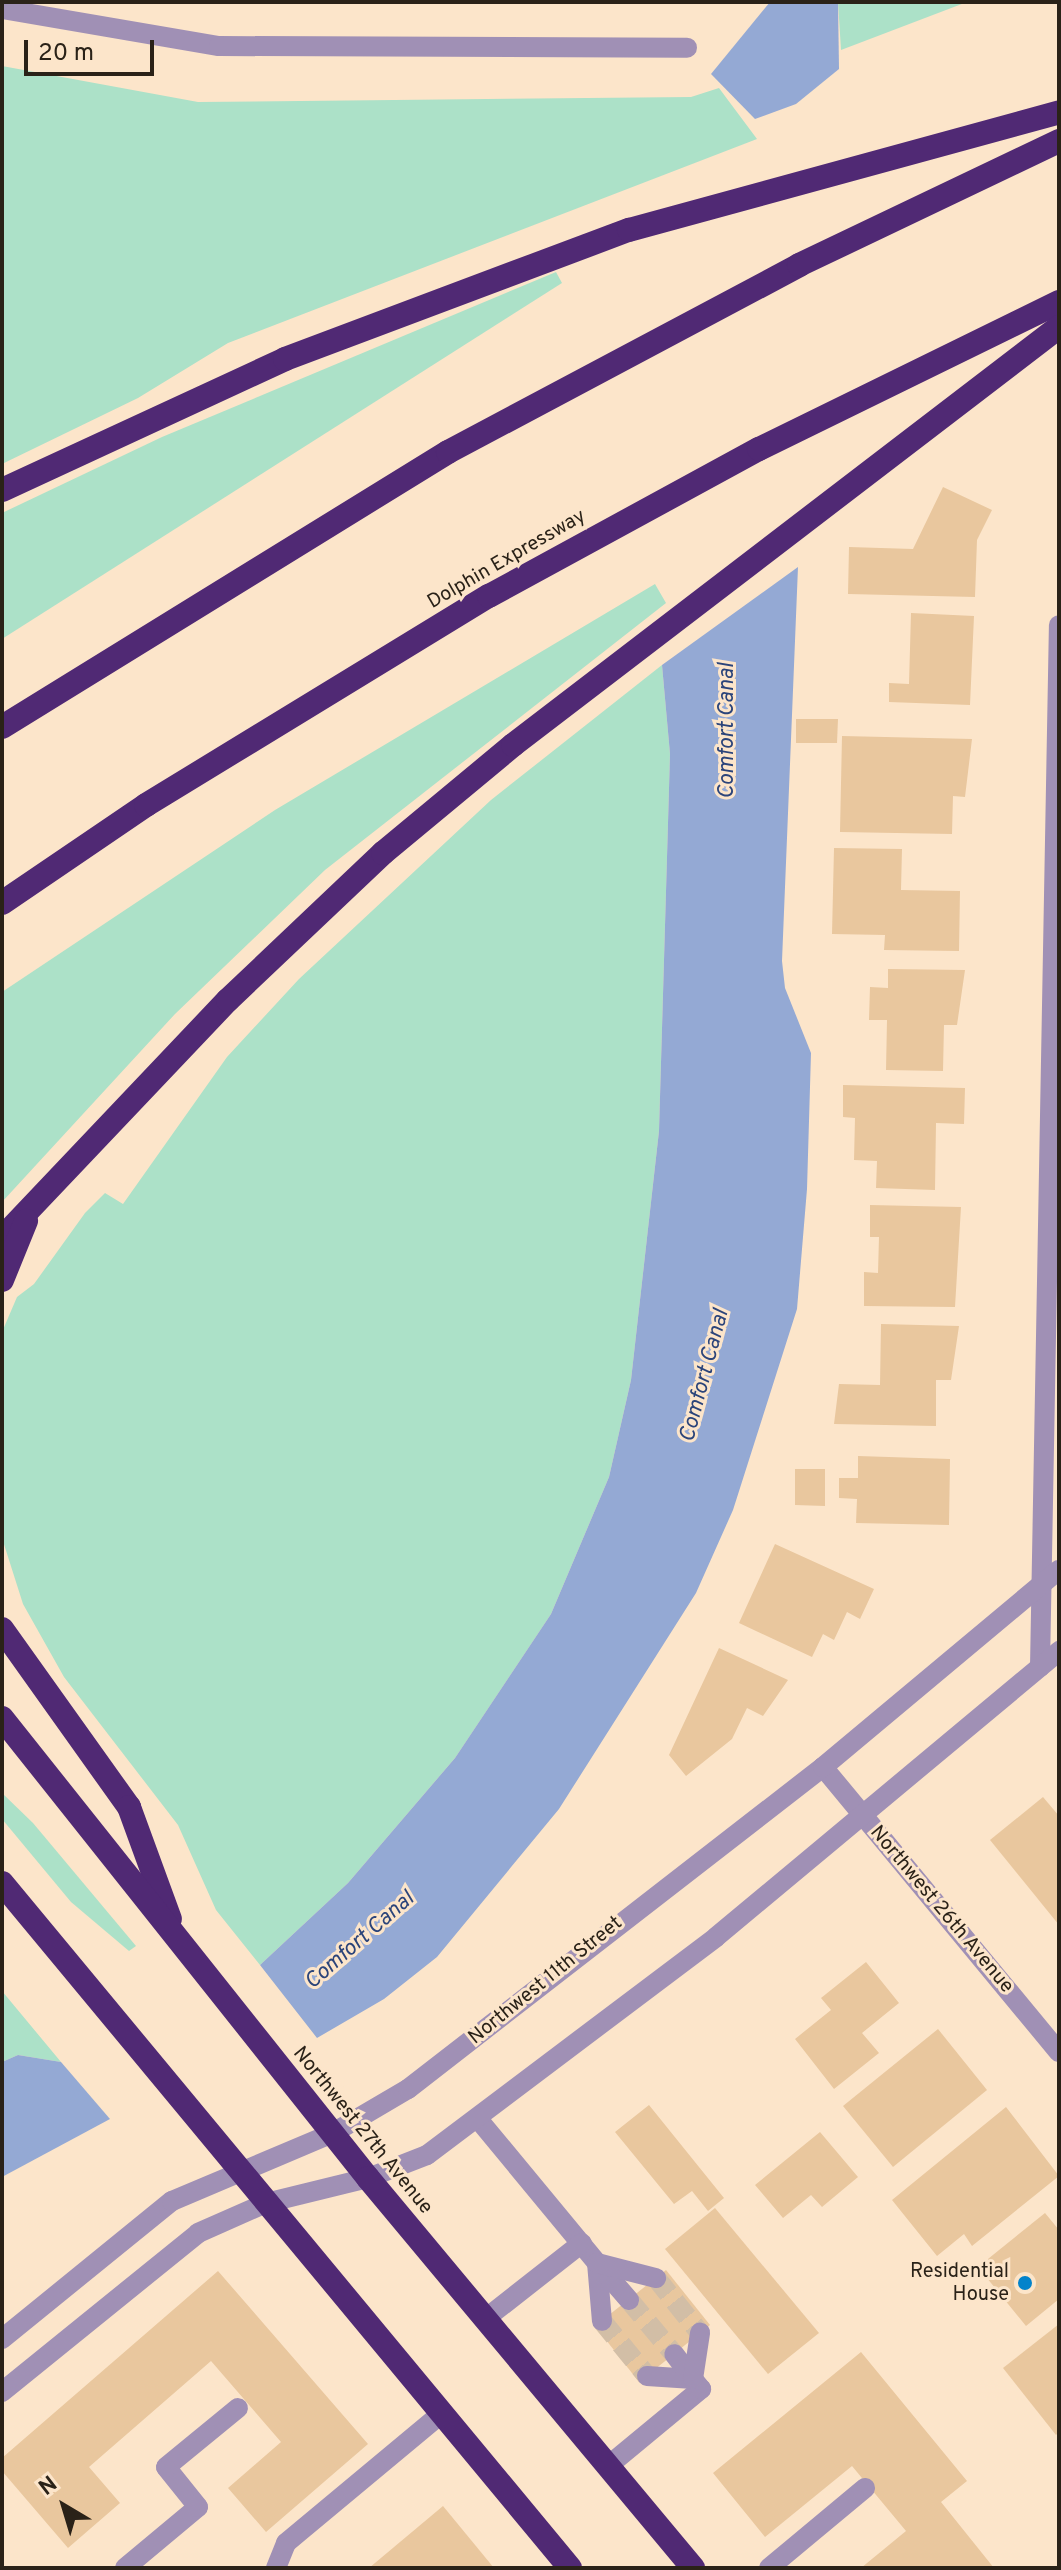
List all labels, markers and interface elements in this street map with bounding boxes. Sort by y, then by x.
scale bar [28,24,158,74]
text: 20 m [38,39,94,69]
street label: Dolphin Expressway [424,505,590,615]
water label: Comfort Canal [715,663,741,799]
water label: Comfort Canal [675,1307,735,1445]
street label: Northwest 26th Avenue [864,1821,1018,1999]
water label: Comfort Canal [300,1886,420,1996]
street label: Northwest 11th Street [464,1912,628,2050]
street label: Northwest 27th Avenue [287,2042,437,2220]
place label: Residential House [910,2260,1009,2307]
marker: Residential House [1016,2274,1034,2292]
north arrow [24,2466,104,2546]
text: N [34,2471,63,2502]

